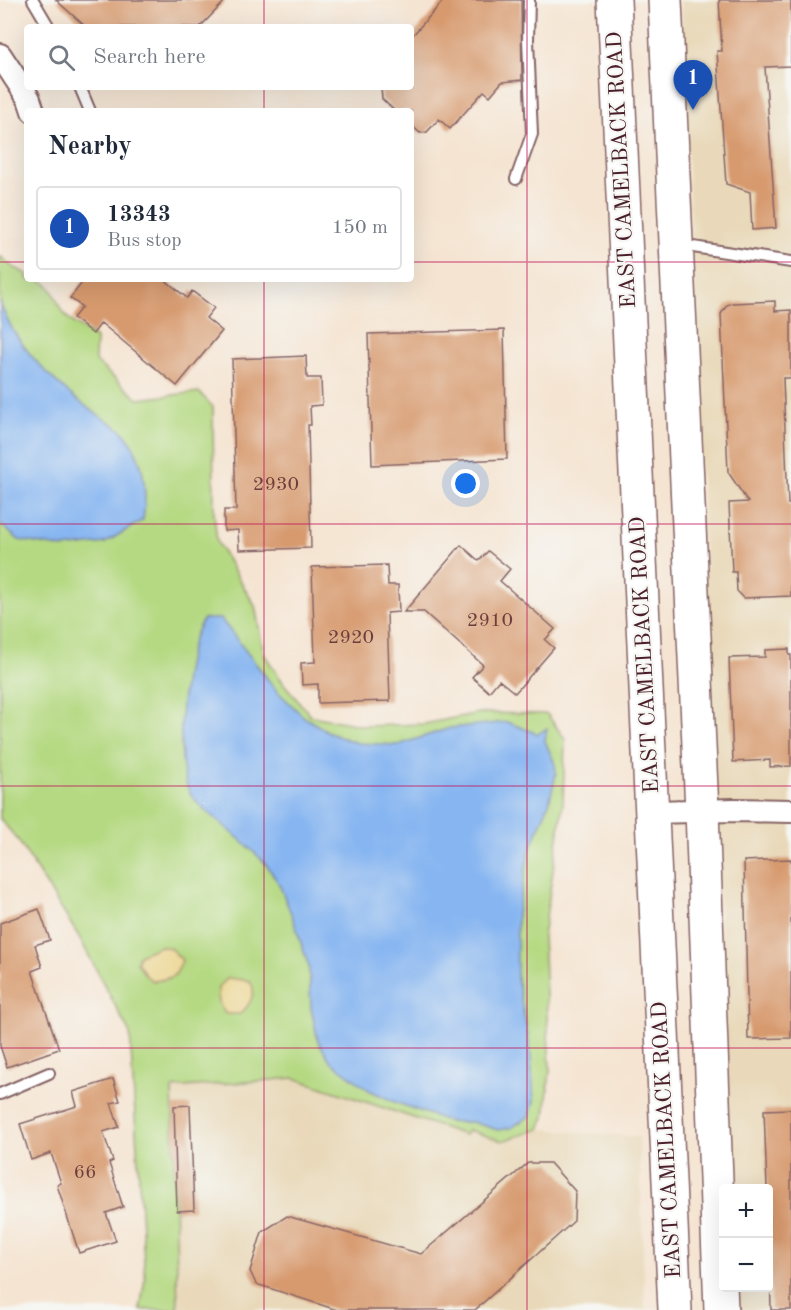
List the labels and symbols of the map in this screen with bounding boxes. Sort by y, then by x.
street label: EAST CAMELBACK ROAD [604,31,640,309]
pin: 1 [674,60,712,110]
your location [451,469,480,498]
house number: 2930 [253,475,299,495]
street label: EAST CAMELBACK ROAD [627,516,663,794]
house number: 2910 [467,611,513,631]
house number: 2920 [328,628,374,648]
street label: EAST CAMELBACK ROAD [649,1001,685,1279]
house number: 66 [73,1163,97,1183]

